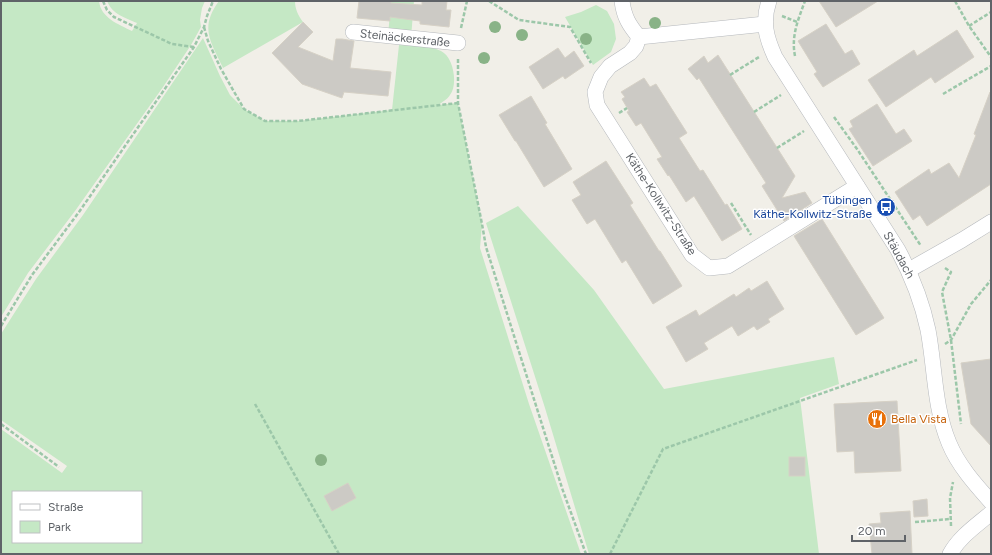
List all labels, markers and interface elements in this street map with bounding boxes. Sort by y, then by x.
street label: Steinäckerstraße [359,26,451,50]
street label: Käthe-Kollwitz-Straße [623,150,699,258]
place label: Tübingen Käthe-Kollwitz-Straße [753,193,872,221]
bus stop icon: Tübingen Käthe-Kollwitz-Straße [875,196,897,218]
street label: Stäudach [880,229,918,281]
restaurant icon: Bella Vista [866,408,888,430]
place label: Bella Vista [891,412,947,426]
legend [12,491,142,543]
text: Straße [48,500,84,514]
scale bar [852,517,905,543]
text: Park [48,520,71,534]
text: 20 m [858,524,886,538]

